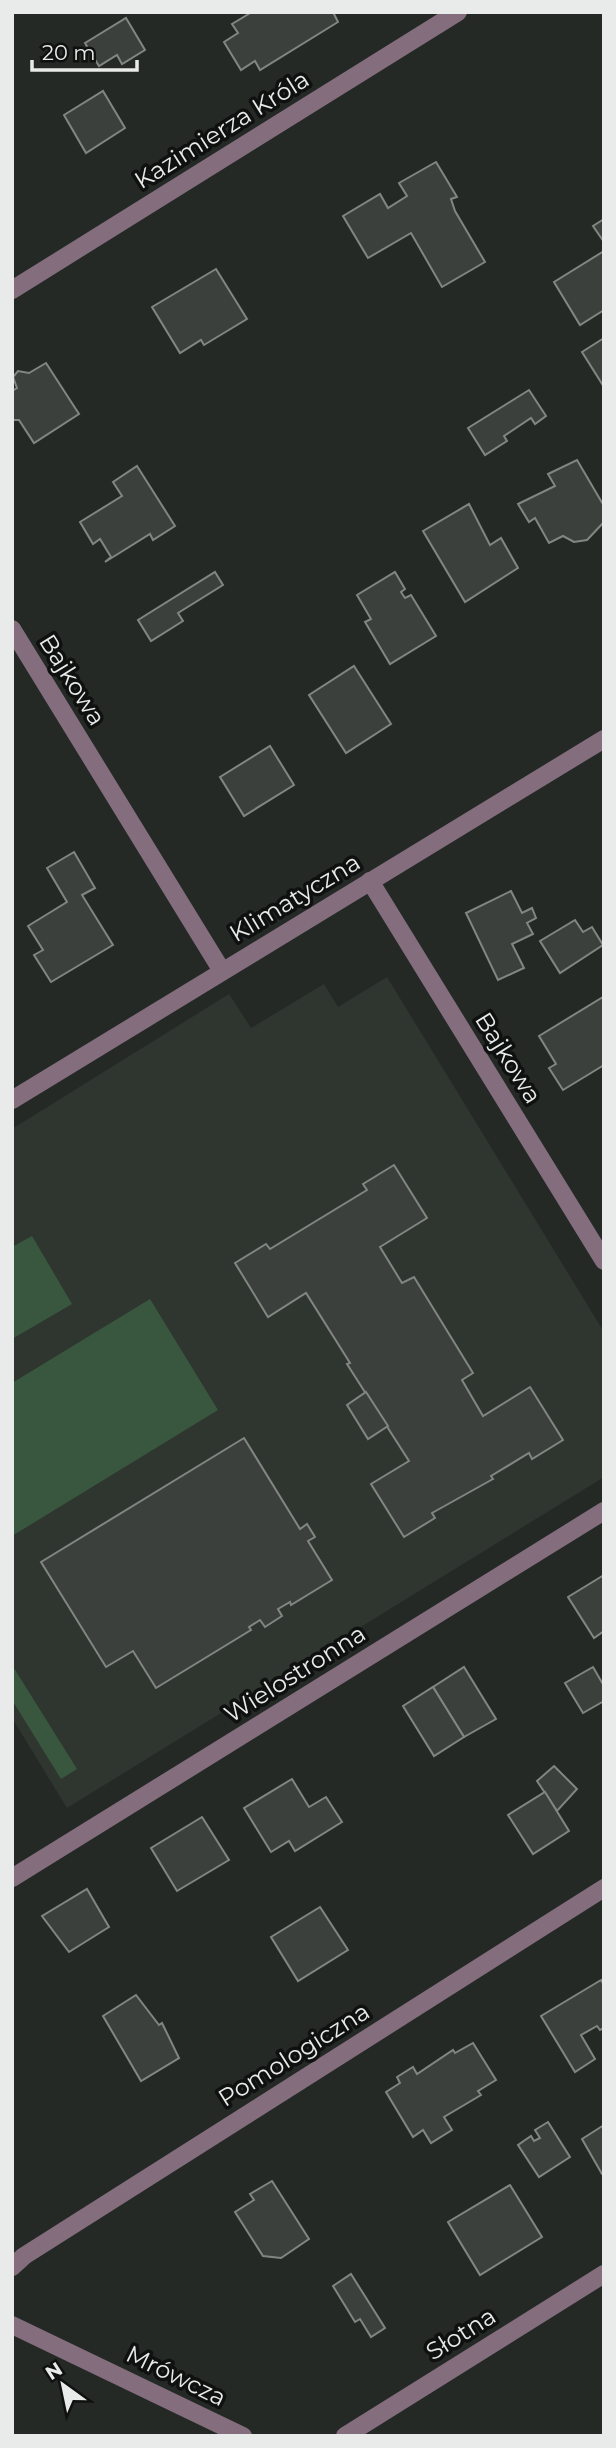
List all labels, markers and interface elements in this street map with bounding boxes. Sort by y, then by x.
scale bar [32,28,136,72]
text: 20 m [42,40,96,65]
street label: Kazimierza Króla [129,64,314,195]
street label: Bajkowa [33,629,112,731]
street label: Klimatyczna [224,847,365,948]
street label: Bajkowa [469,1007,548,1109]
street label: Wielostronna [219,1619,371,1729]
street label: Pomologiczna [213,1996,375,2113]
street label: Słotna [421,2301,501,2366]
street label: Mrówcza [122,2339,231,2412]
north arrow [28,2350,98,2420]
text: N [41,2357,67,2385]

